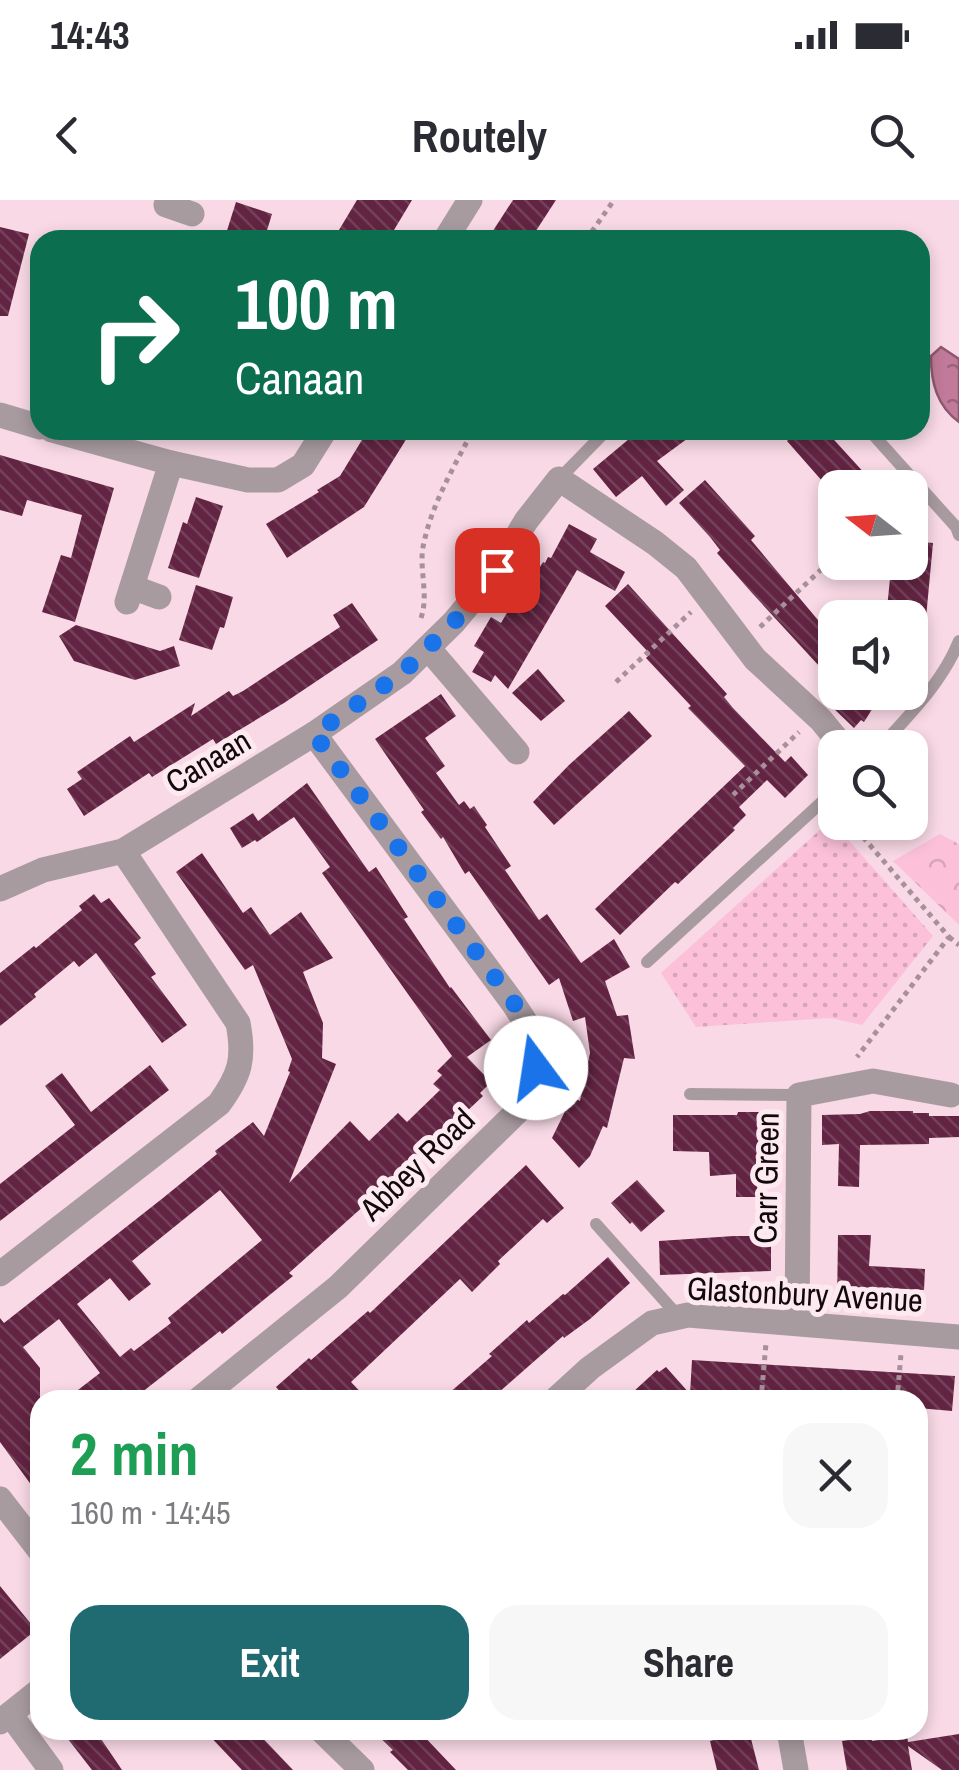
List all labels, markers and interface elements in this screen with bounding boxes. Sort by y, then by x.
text: 14:43 [50,10,130,61]
text: Routely [412,105,547,166]
icon: back [40,108,95,163]
icon: search [864,108,919,163]
text: 100 m [235,257,398,351]
icon: right [70,270,200,400]
text: Canaan [235,347,364,408]
north arrow [818,470,928,580]
map controls [818,470,928,840]
pin [455,528,540,613]
icon: arrive [470,543,525,598]
button: sound [818,600,928,710]
street label: Canaan [158,719,258,803]
button: search [818,730,928,840]
position arrow [484,1016,588,1120]
street label: Abbey Road [349,1098,484,1230]
street label: Carr Green [743,1112,789,1244]
street label: Glastonbury Avenue [686,1266,924,1322]
text: 2 min [70,1413,199,1494]
button: close [783,1423,888,1528]
text: 160 m · 14:45 [70,1491,230,1534]
button: Exit [70,1605,469,1720]
button: Share [489,1605,888,1720]

